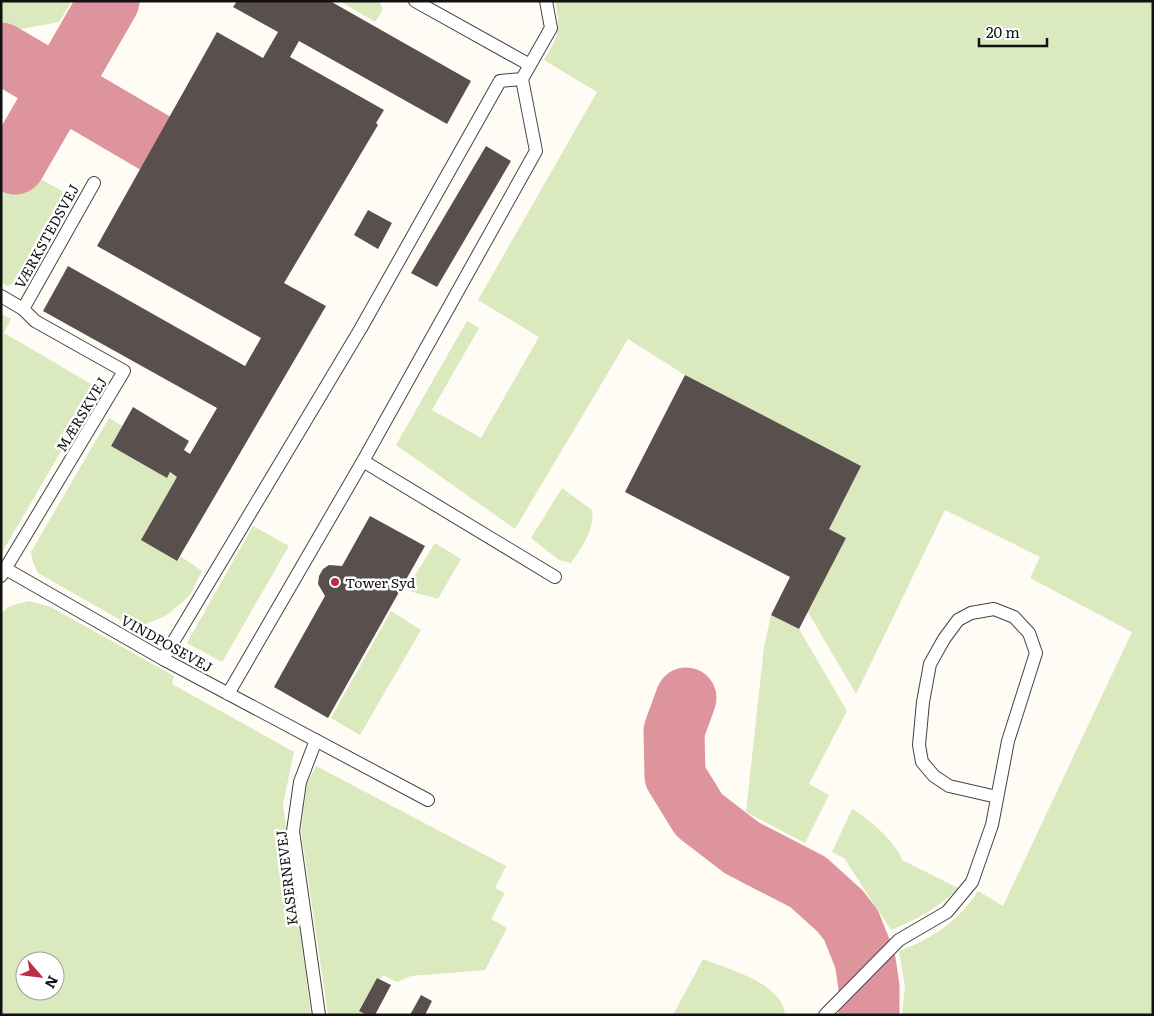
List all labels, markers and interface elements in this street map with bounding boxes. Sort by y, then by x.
scale bar [979,15,1046,47]
text: 20 m [986,20,1020,43]
street label: VÆRKSTEDSVEJ [9,180,83,292]
street label: MÆRSKVEJ [51,373,111,455]
place label: Tower Syd [345,572,416,592]
marker: Tower Syd [329,576,341,588]
street label: VINDPOSEVEJ [118,610,217,677]
street label: KASERNEVEJ [270,829,302,927]
north arrow [15,951,65,1001]
text: N [41,973,64,993]

